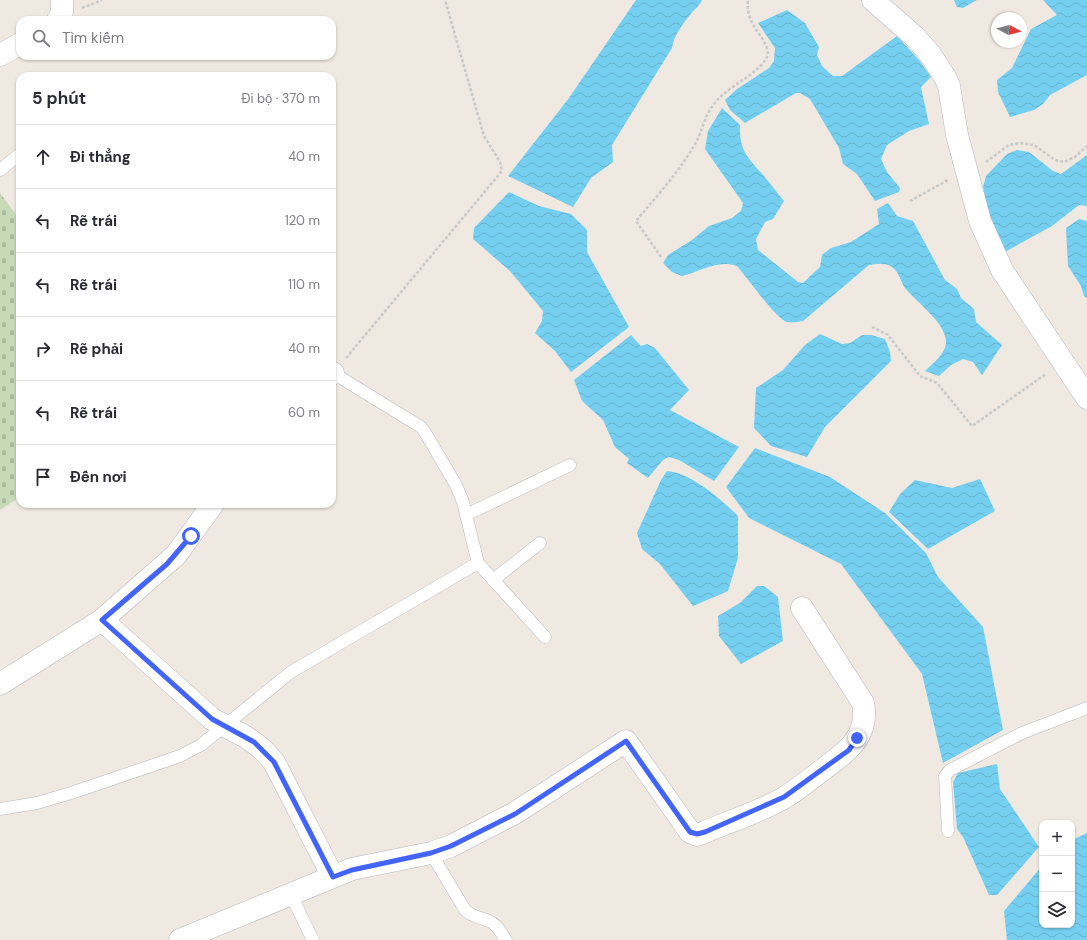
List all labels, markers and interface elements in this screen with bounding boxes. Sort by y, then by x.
north arrow [991,12,1027,48]
search box [16,16,336,60]
icon: search [30,27,52,49]
text: Tìm kiếm [62,28,124,48]
text: 5 phút [32,87,86,109]
text: Đi bộ · 370 m [241,90,320,107]
icon: ahead [32,146,54,168]
text: Đi thẳng [70,147,131,167]
text: 40 m [288,148,320,165]
icon: left [32,210,54,232]
text: Rẽ trái [70,211,117,231]
text: 120 m [285,212,320,229]
icon: left [32,274,54,296]
text: Rẽ trái [70,275,117,295]
text: 110 m [288,276,320,293]
icon: right [32,338,54,360]
text: Rẽ phải [70,339,123,359]
text: 40 m [288,340,320,357]
icon: left [32,402,54,424]
text: Rẽ trái [70,403,117,423]
text: 60 m [288,404,320,421]
icon: arrive [32,466,54,488]
text: Đến nơi [70,467,127,487]
route start [182,527,200,545]
route end [848,729,866,747]
map controls [1039,820,1075,928]
button: + [1039,820,1075,856]
button: − [1039,856,1075,892]
button: layers [1039,892,1075,928]

